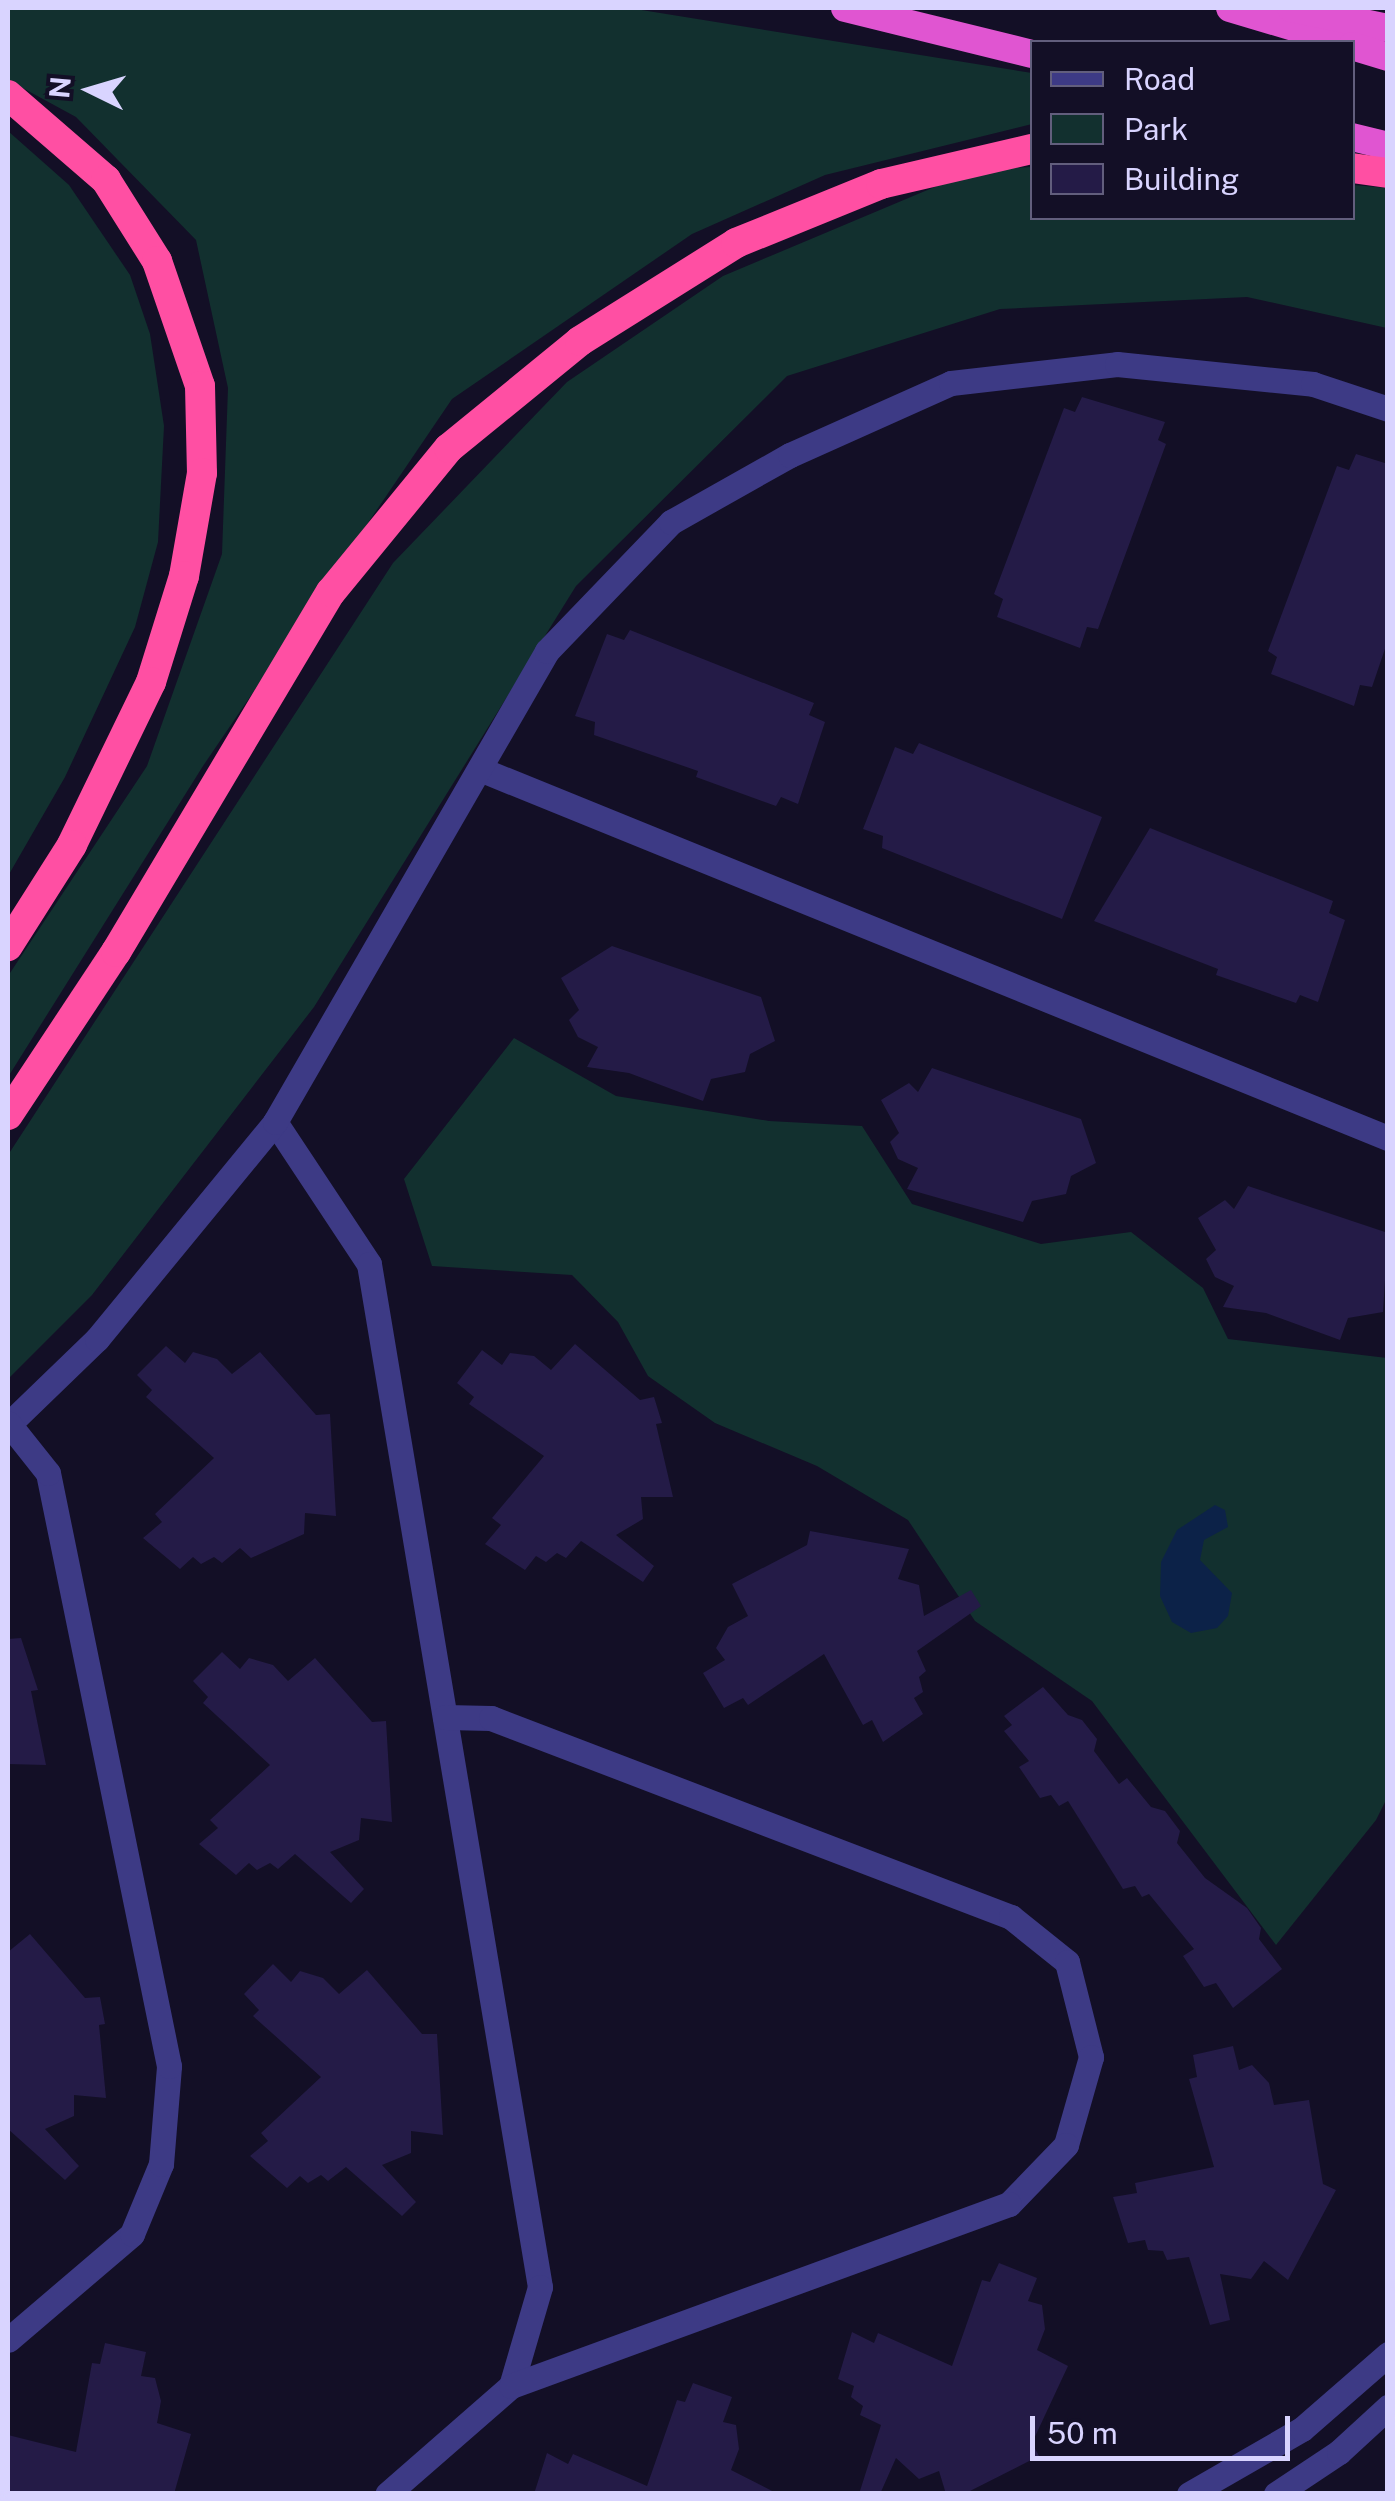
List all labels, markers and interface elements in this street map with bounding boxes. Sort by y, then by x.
north arrow [40,40,140,140]
legend [1030,40,1355,220]
text: Road [1124,61,1195,97]
text: N [42,75,77,100]
text: Park [1124,111,1188,147]
text: Building [1124,161,1239,197]
scale bar [1035,2396,1295,2458]
text: 50 m [1047,2415,1118,2451]

